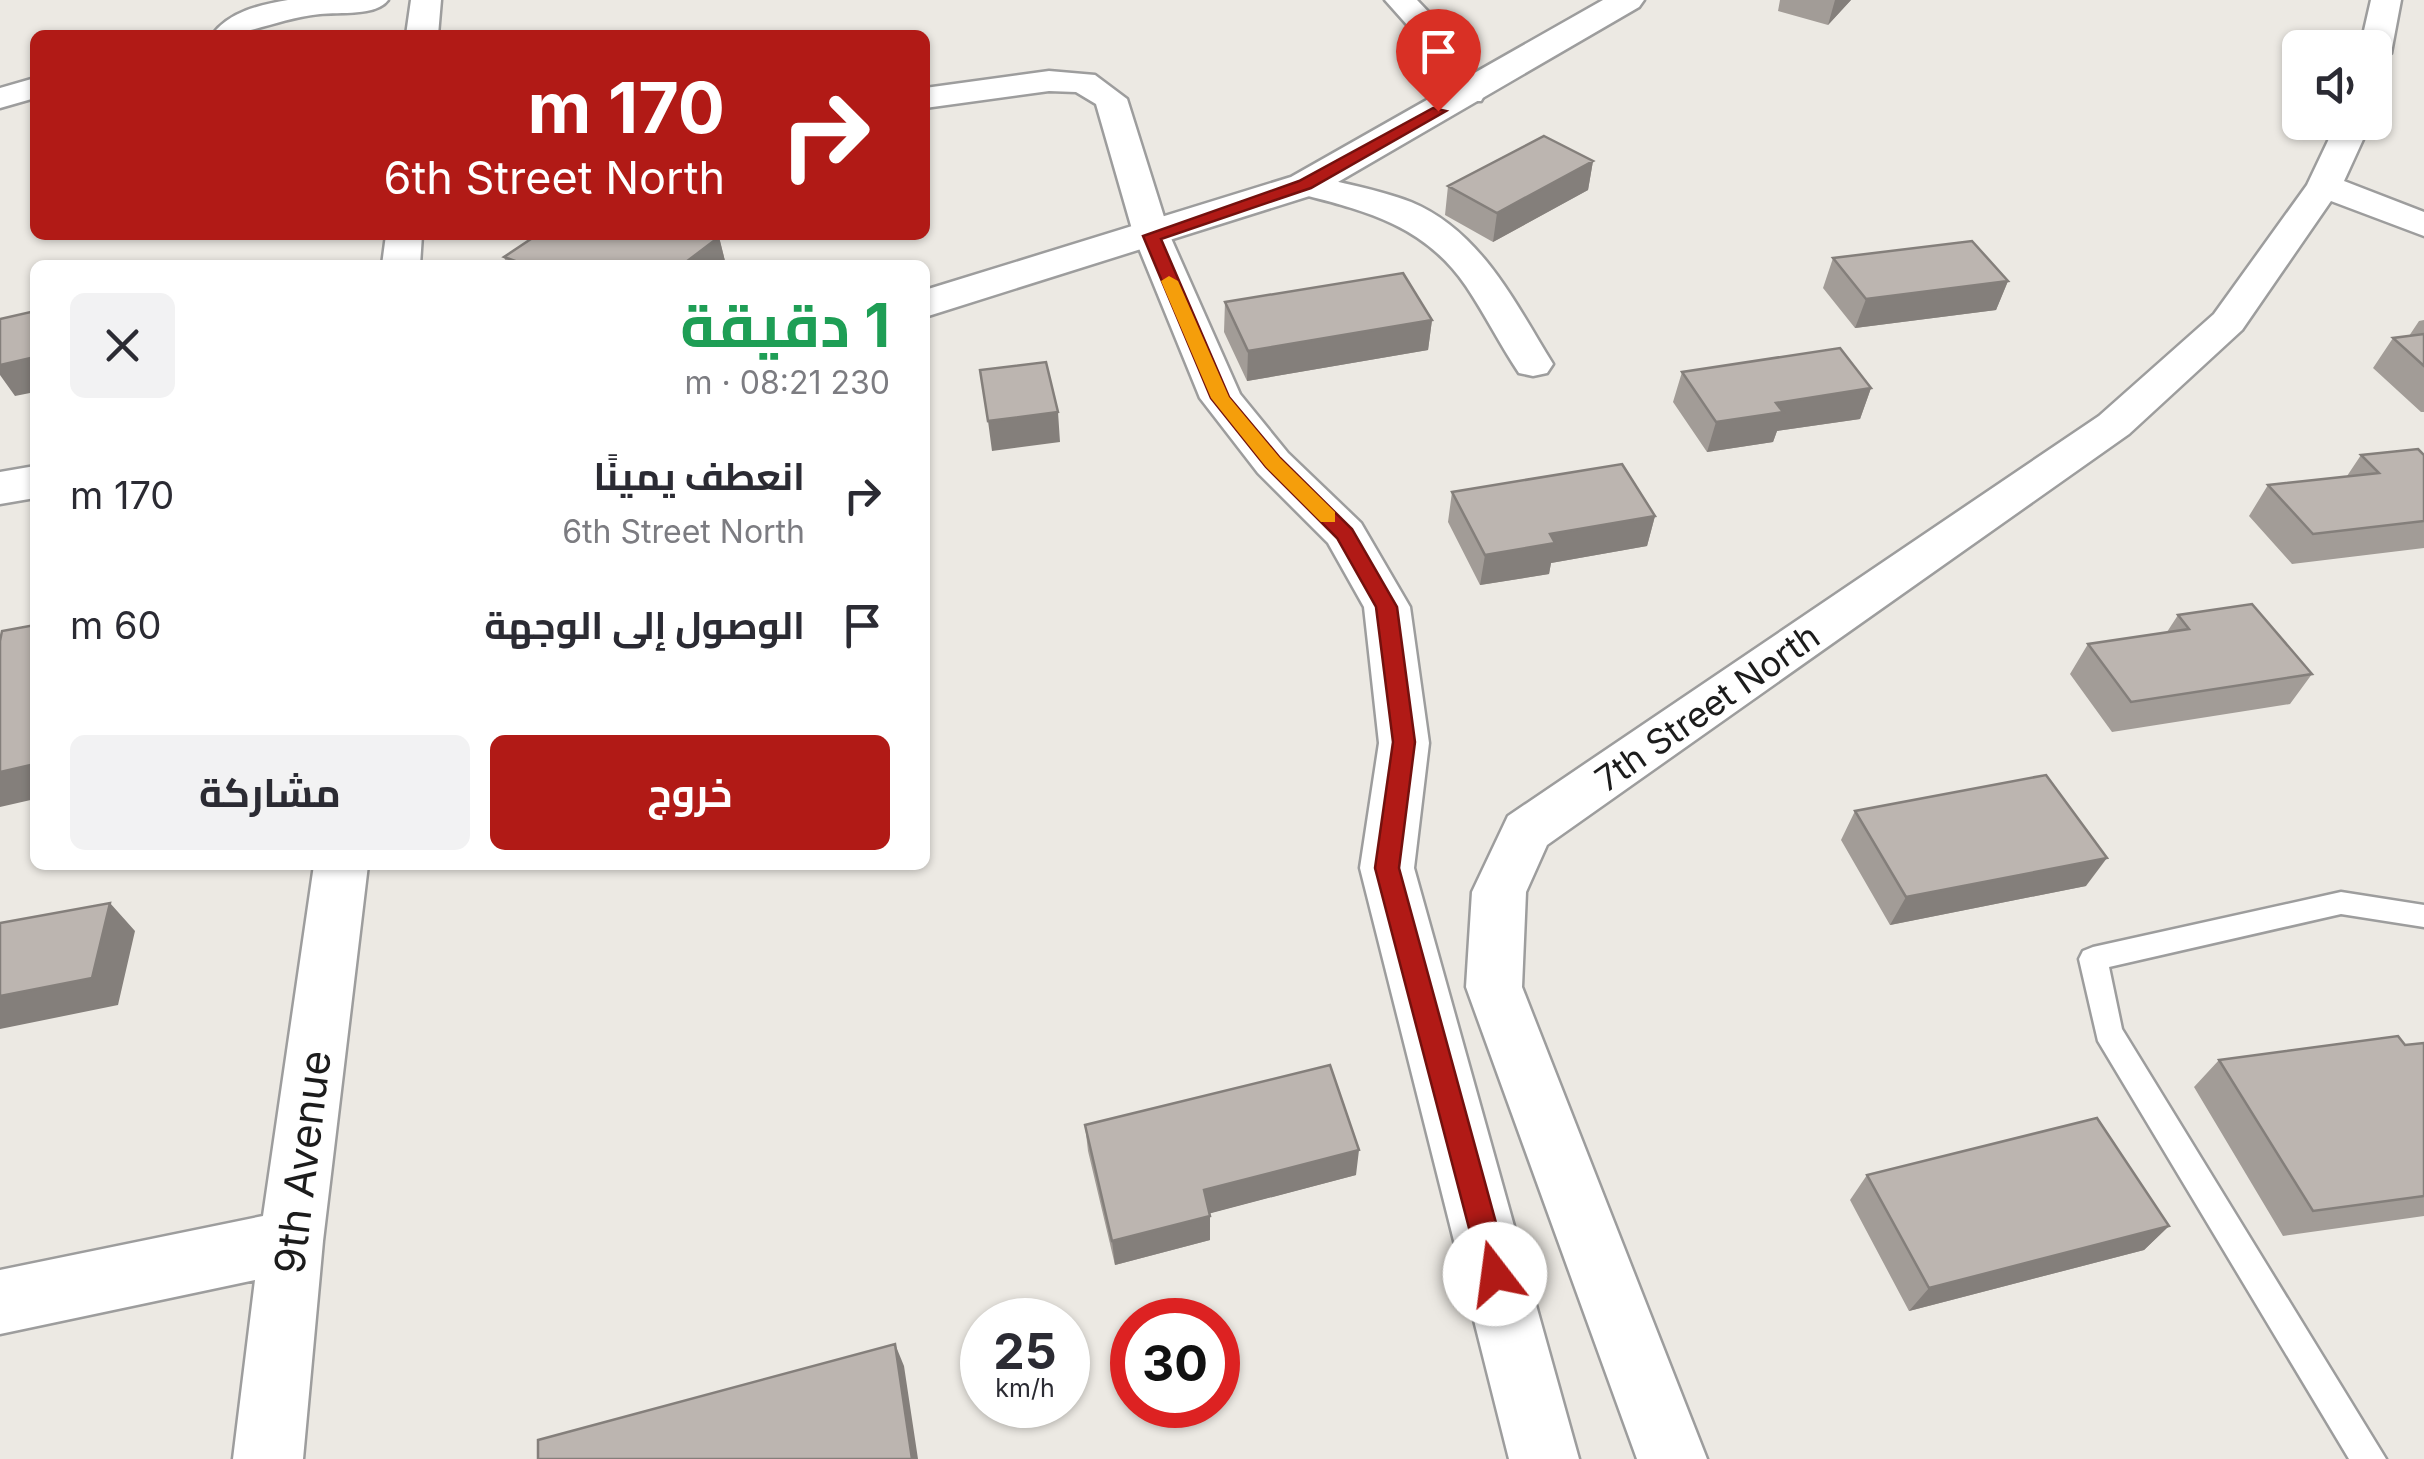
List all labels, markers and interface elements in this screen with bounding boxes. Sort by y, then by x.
pin [1396,9,1481,112]
icon: arrive [1411,24,1466,79]
map controls [2282,30,2392,140]
button: sound [2282,30,2392,140]
text: 170 m [528,65,725,150]
icon: right [760,70,890,200]
text: 6th Street North [384,150,725,205]
text: 1 دقيقة [680,289,890,361]
button: close [70,293,175,398]
text: 230 m · 08:21 [685,363,890,402]
text: انعطف يمينًا [593,453,805,499]
icon: right [835,468,890,523]
text: 170 m [70,472,174,518]
text: 6th Street North [562,512,805,551]
icon: arrive [835,598,890,653]
text: 60 m [70,602,162,648]
text: الوصول إلى الوجهة [484,602,805,648]
street label: 7th Street North [1587,614,1827,800]
button: مشاركة [70,735,470,850]
button: خروج [490,735,890,850]
street label: 9th Avenue [263,1047,341,1277]
position arrow [1443,1222,1547,1326]
speed limit sign: 30 [1110,1298,1240,1428]
text: 25 [993,1321,1057,1381]
text: km/h [995,1373,1055,1403]

